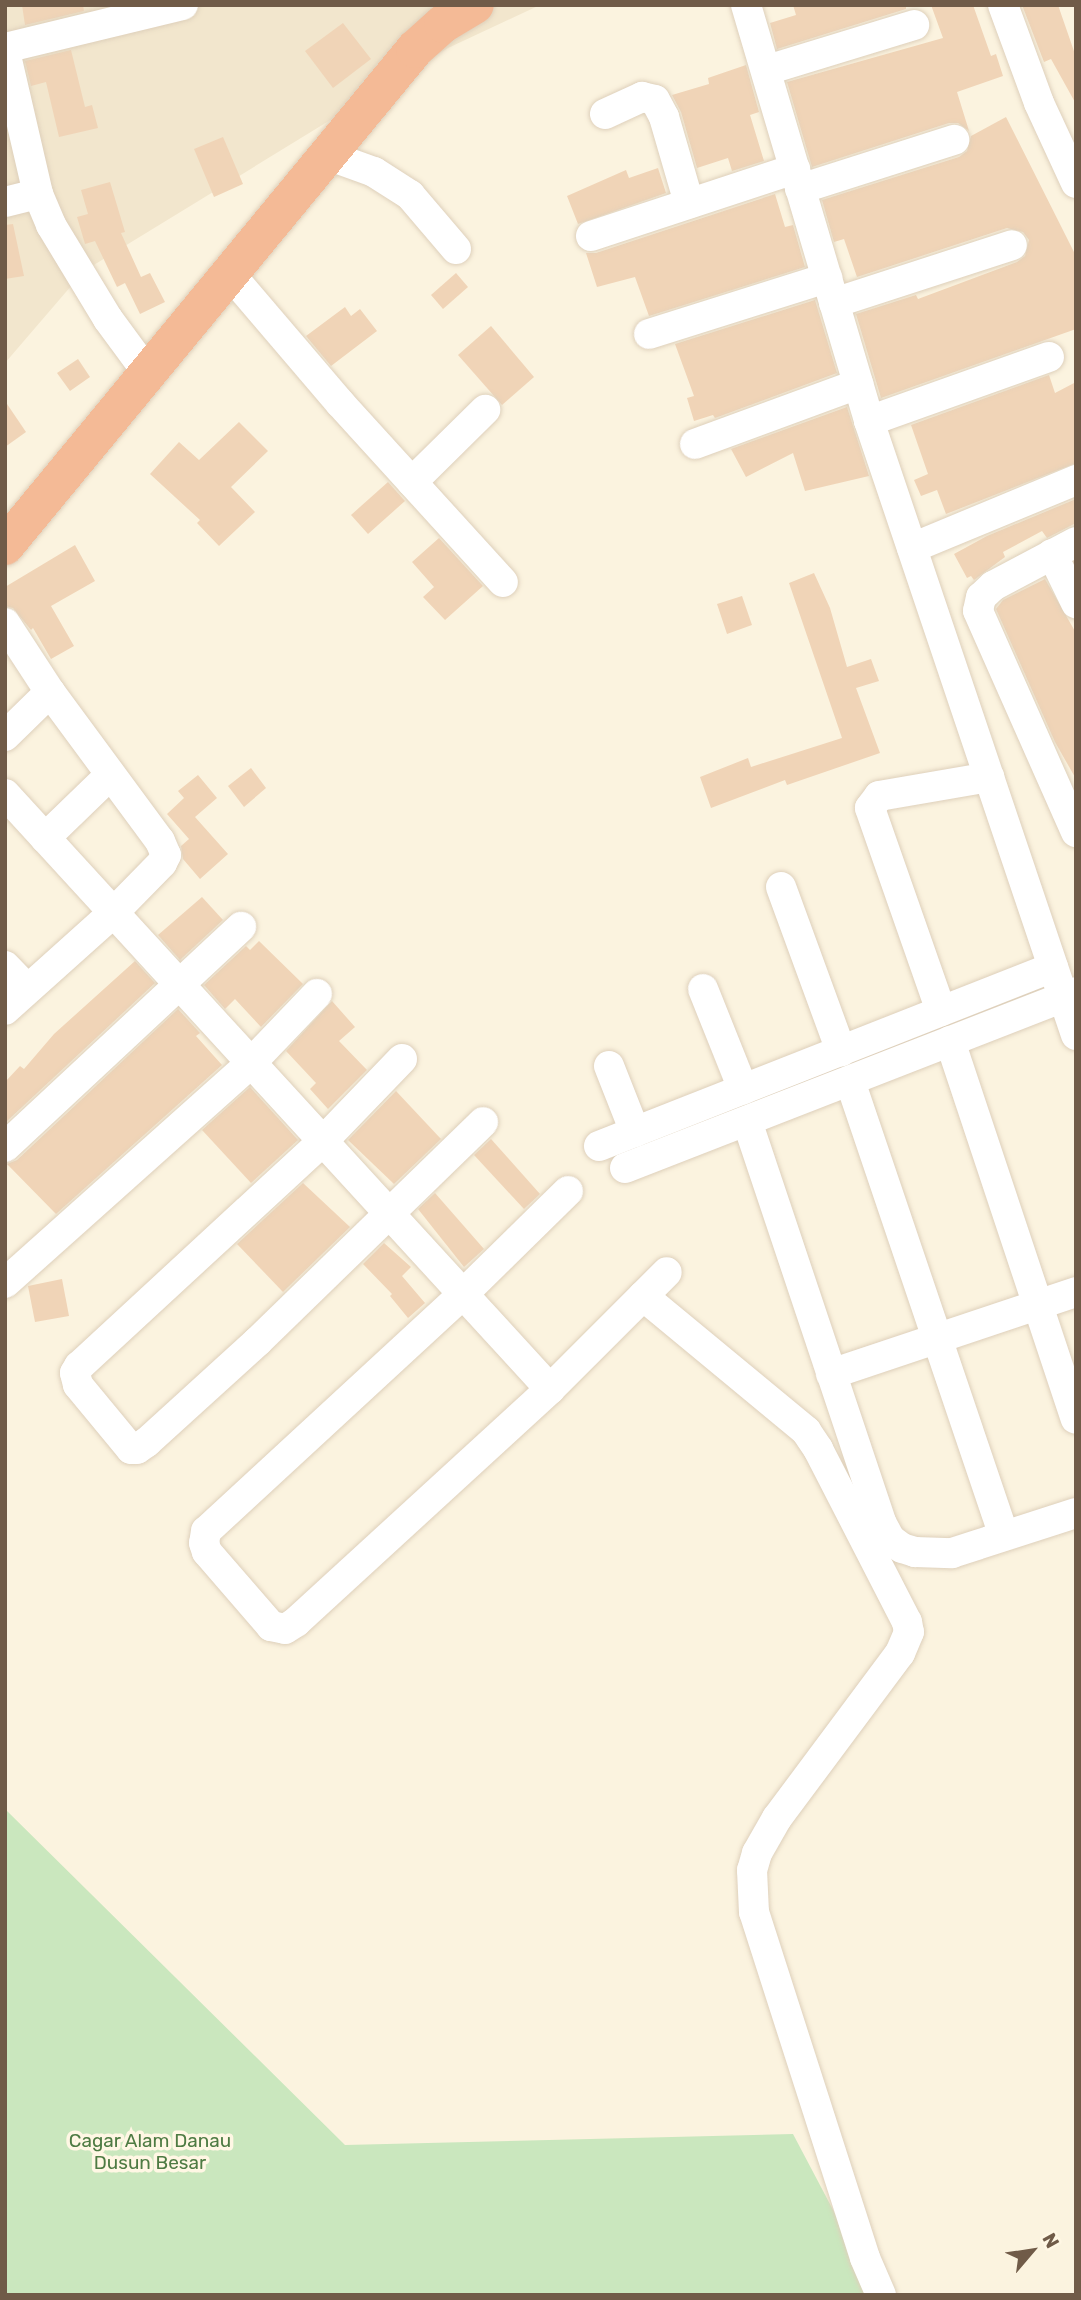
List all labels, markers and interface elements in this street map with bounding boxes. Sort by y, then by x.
park label: Cagar Alam Danau Dusun Besar [68,2130,232,2174]
north arrow [997,2216,1067,2286]
text: N [1037,2229,1064,2252]

